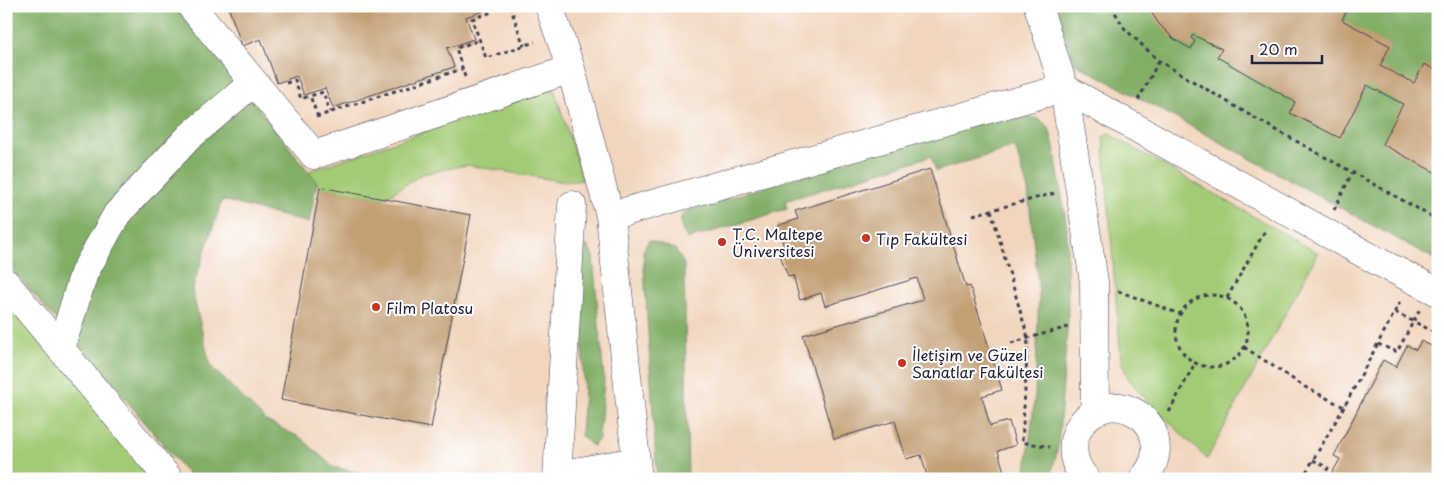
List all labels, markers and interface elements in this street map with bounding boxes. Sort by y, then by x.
scale bar [1252,32,1322,64]
text: 20 m [1259,37,1298,60]
place label: T.C. Maltepe Üniversitesi [732,222,823,262]
place label: Tıp Fakültesi [876,227,967,250]
marker: Tıp Fakültesi [860,232,872,244]
marker: T.C. Maltepe Üniversitesi [716,236,728,248]
place label: Film Platosu [386,296,473,319]
marker: Film Platosu [370,301,382,313]
place label: İletişim ve Güzel Sanatlar Fakültesi [912,343,1043,383]
marker: İletişim ve Güzel Sanatlar Fakültesi [896,357,908,369]

